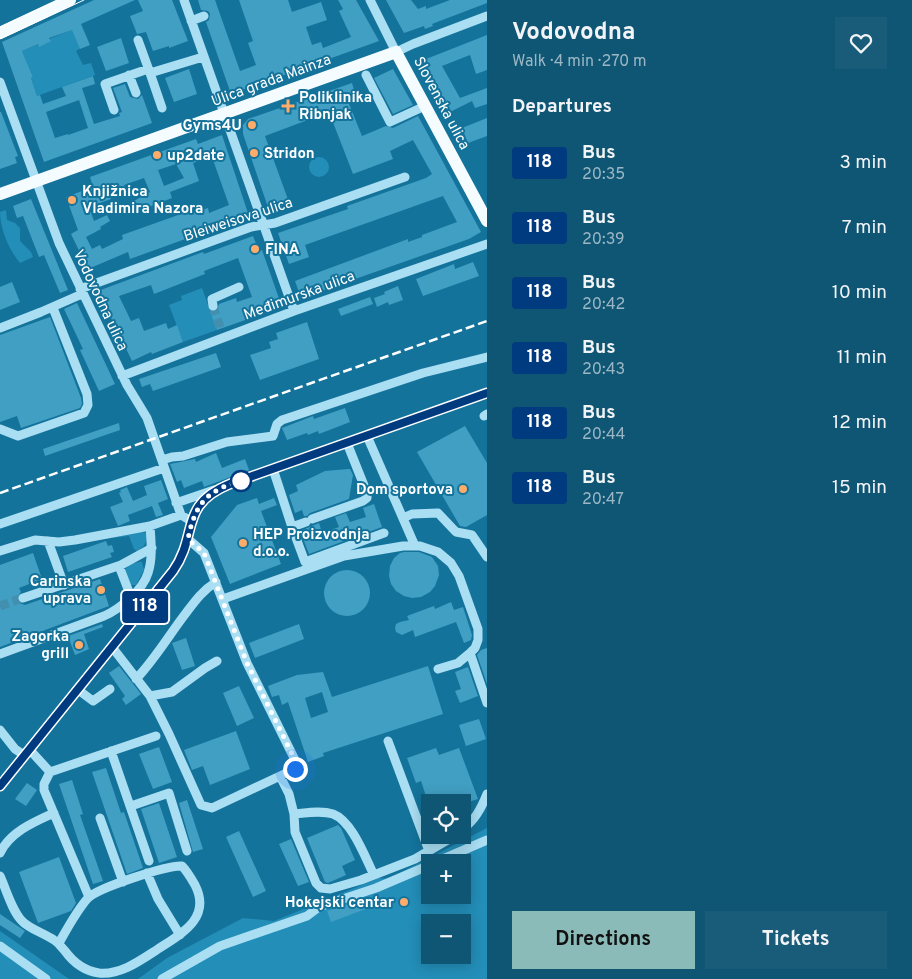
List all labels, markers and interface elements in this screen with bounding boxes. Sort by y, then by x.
button: heart [835,17,887,69]
text: Vodovodna [512,18,635,48]
street label: Ulica grada Mainza [209,51,334,112]
text: Walk · 4 min · 270 m [512,52,647,72]
street label: Slovenska ulica [408,54,473,154]
place label: Poliklinika Ribnjak [299,89,372,125]
text: Departures [512,95,612,119]
marker: Poliklinika Ribnjak [281,99,295,113]
place label: Gyms4U [183,117,242,136]
marker: Gyms4U [246,119,258,131]
text: Bus [582,141,616,165]
place label: Stridon [264,145,315,164]
place label: up2date [167,147,225,166]
marker: Stridon [248,147,260,159]
marker: up2date [151,149,163,161]
text: 118 [527,151,552,174]
text: 3 min [839,151,887,175]
text: 20:35 [582,165,625,185]
place label: Knjižnica Vladimira Nazora [82,183,203,219]
marker: Knjižnica Vladimira Nazora [66,194,78,206]
street label: Bleiweisova ulica [182,194,295,247]
text: Bus [582,206,616,230]
text: 118 [527,216,552,239]
text: 7 min [842,216,887,240]
text: 20:39 [582,230,625,250]
place label: FINA [265,241,300,260]
marker: FINA [249,243,261,255]
street label: Vodovodna ulica [68,247,131,354]
street label: Međimurska ulica [241,267,358,325]
text: Bus [582,271,616,295]
text: 118 [527,281,552,304]
text: 10 min [832,281,887,305]
text: 20:42 [582,295,625,315]
text: Bus [582,336,616,360]
text: 118 [527,346,552,369]
text: 11 min [837,346,887,370]
text: 20:43 [582,360,625,380]
text: Bus [582,401,616,425]
text: 118 [527,411,552,434]
text: 12 min [832,411,887,435]
text: 20:44 [582,425,626,445]
text: Bus [582,466,616,490]
unlabelled marker [230,470,252,492]
text: 118 [527,476,552,499]
text: 15 min [832,476,887,500]
place label: Dom sportova [356,481,453,500]
marker: Dom sportova [457,483,469,495]
text: 20:47 [582,490,624,510]
place label: HEP Proizvodnja d.o.o. [253,526,369,562]
marker: HEP Proizvodnja d.o.o. [237,537,249,549]
place label: Carinska uprava [30,573,91,609]
marker: Carinska uprava [95,584,107,596]
line badge: 118 [116,591,174,623]
text: 118 [132,595,158,618]
place label: Zagorka grill [11,628,69,664]
marker: Zagorka grill [73,639,85,651]
your location [283,757,308,782]
map controls [421,794,471,964]
button: locate [421,794,471,844]
button: + [421,854,471,904]
place label: Hokejski centar [285,894,395,913]
marker: Hokejski centar [398,896,410,908]
button: Directions [512,911,695,969]
button: Tickets [705,911,887,969]
button: − [421,914,471,964]

